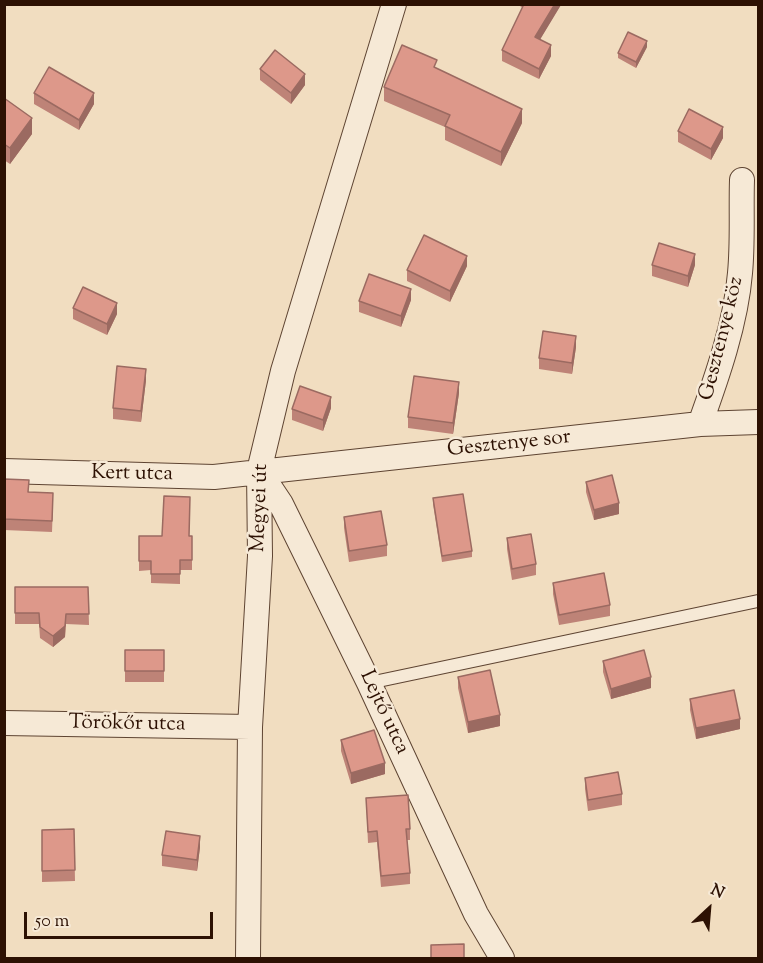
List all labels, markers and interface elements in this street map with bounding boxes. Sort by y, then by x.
street label: Gesztenye köz [695,274,751,404]
street label: Gesztenye sor [446,426,572,464]
street label: Kert utca [91,462,173,488]
street label: Megyei út [247,463,275,553]
street label: Lejtő utca [353,667,413,759]
street label: Törökőr utca [68,711,186,739]
north arrow [679,879,739,939]
text: N [706,879,728,906]
scale bar [27,900,216,938]
text: 50 m [35,909,69,935]

